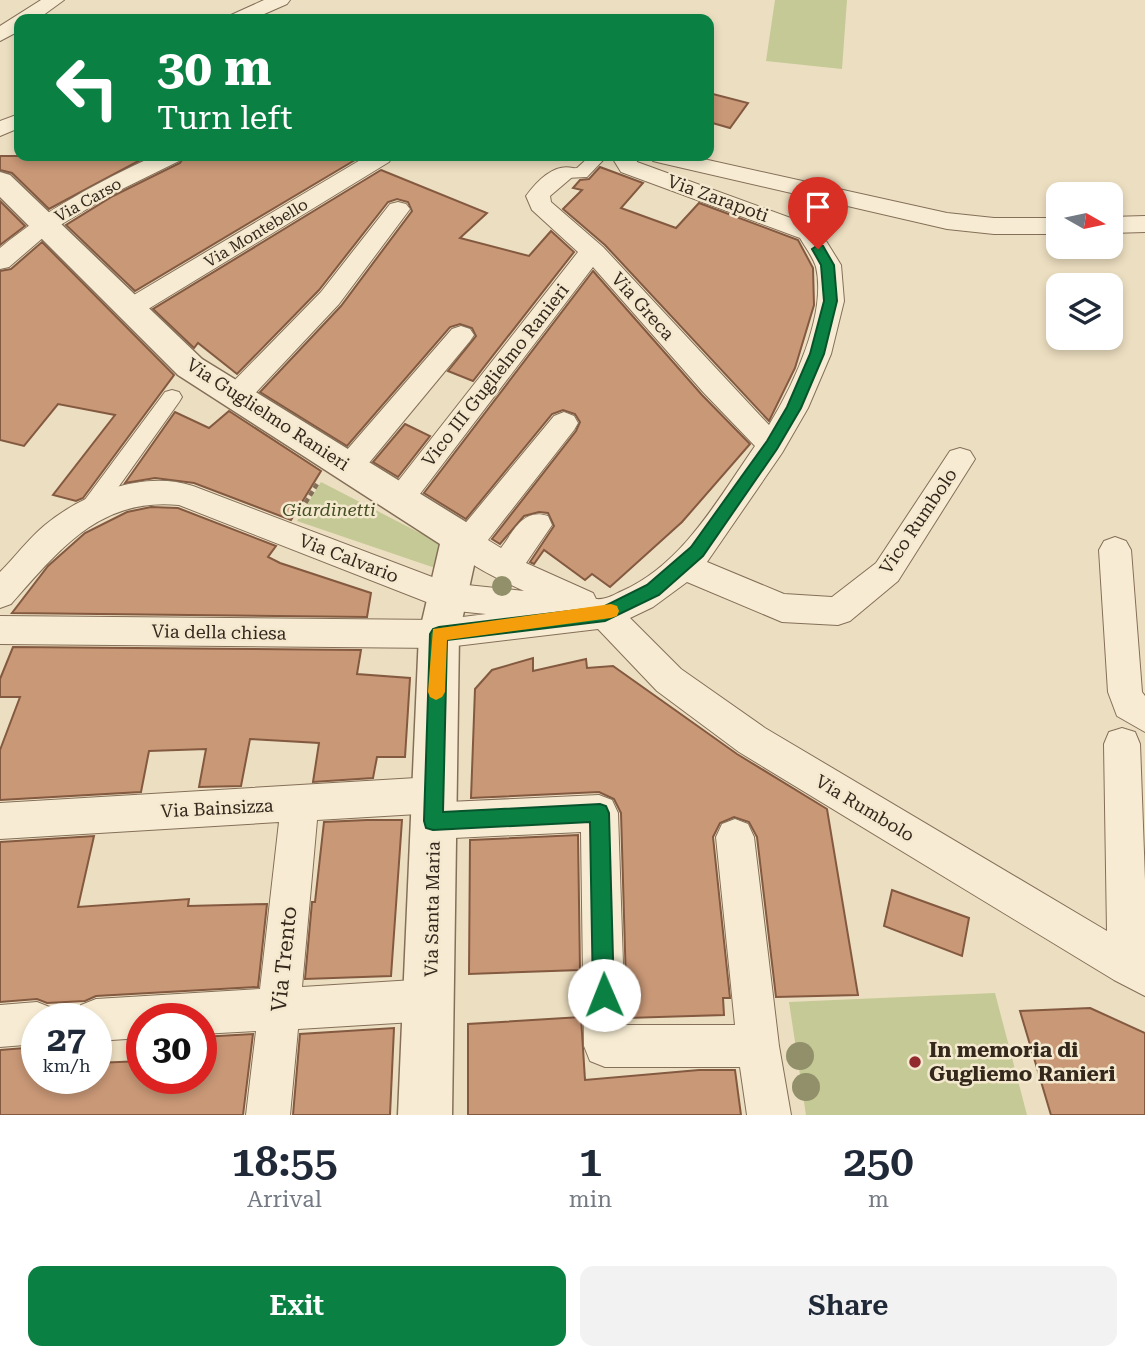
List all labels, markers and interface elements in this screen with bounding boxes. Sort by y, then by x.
text: 30 m [157,40,272,97]
icon: left [42,42,133,133]
text: Turn left [157,99,292,137]
street label: Via Zarapoti [665,170,772,226]
street label: Via Carso [51,174,125,226]
pin [788,177,848,249]
north arrow [1046,182,1124,259]
map controls [1046,182,1123,350]
icon: arrive [799,188,837,226]
street label: Via Montebello [201,195,311,271]
street label: Via Greca [607,268,679,344]
button: layers [1046,273,1123,350]
street label: Vico III Guglielmo Ranieri [417,279,573,470]
street label: Via Guglielmo Ranieri [183,354,353,475]
street label: Vico Rumbolo [875,464,961,578]
park label: Giardinetti [282,499,376,520]
street label: Via Calvario [296,529,402,587]
street label: Via della chiesa [151,620,287,644]
street label: Via Rumbolo [812,770,918,846]
street label: Via Bainsizza [160,795,274,821]
street label: Via Santa Maria [420,841,444,977]
street label: Via Trento [267,905,301,1013]
position arrow [567,958,641,1032]
speed limit sign: 30 [126,1003,217,1094]
text: 27 [47,1019,86,1060]
place label: In memoria di Gugliemo Ranieri [929,1038,1115,1086]
marker: In memoria di Gugliemo Ranieri [907,1054,923,1070]
text: km/h [42,1055,91,1076]
text: 18:55 [231,1137,338,1186]
text: 1 [579,1137,602,1186]
text: 250 [843,1137,914,1186]
text: Arrival [247,1186,322,1213]
text: min [569,1186,612,1213]
text: m [868,1186,889,1213]
button: Exit [28,1266,566,1346]
button: Share [580,1266,1117,1346]

